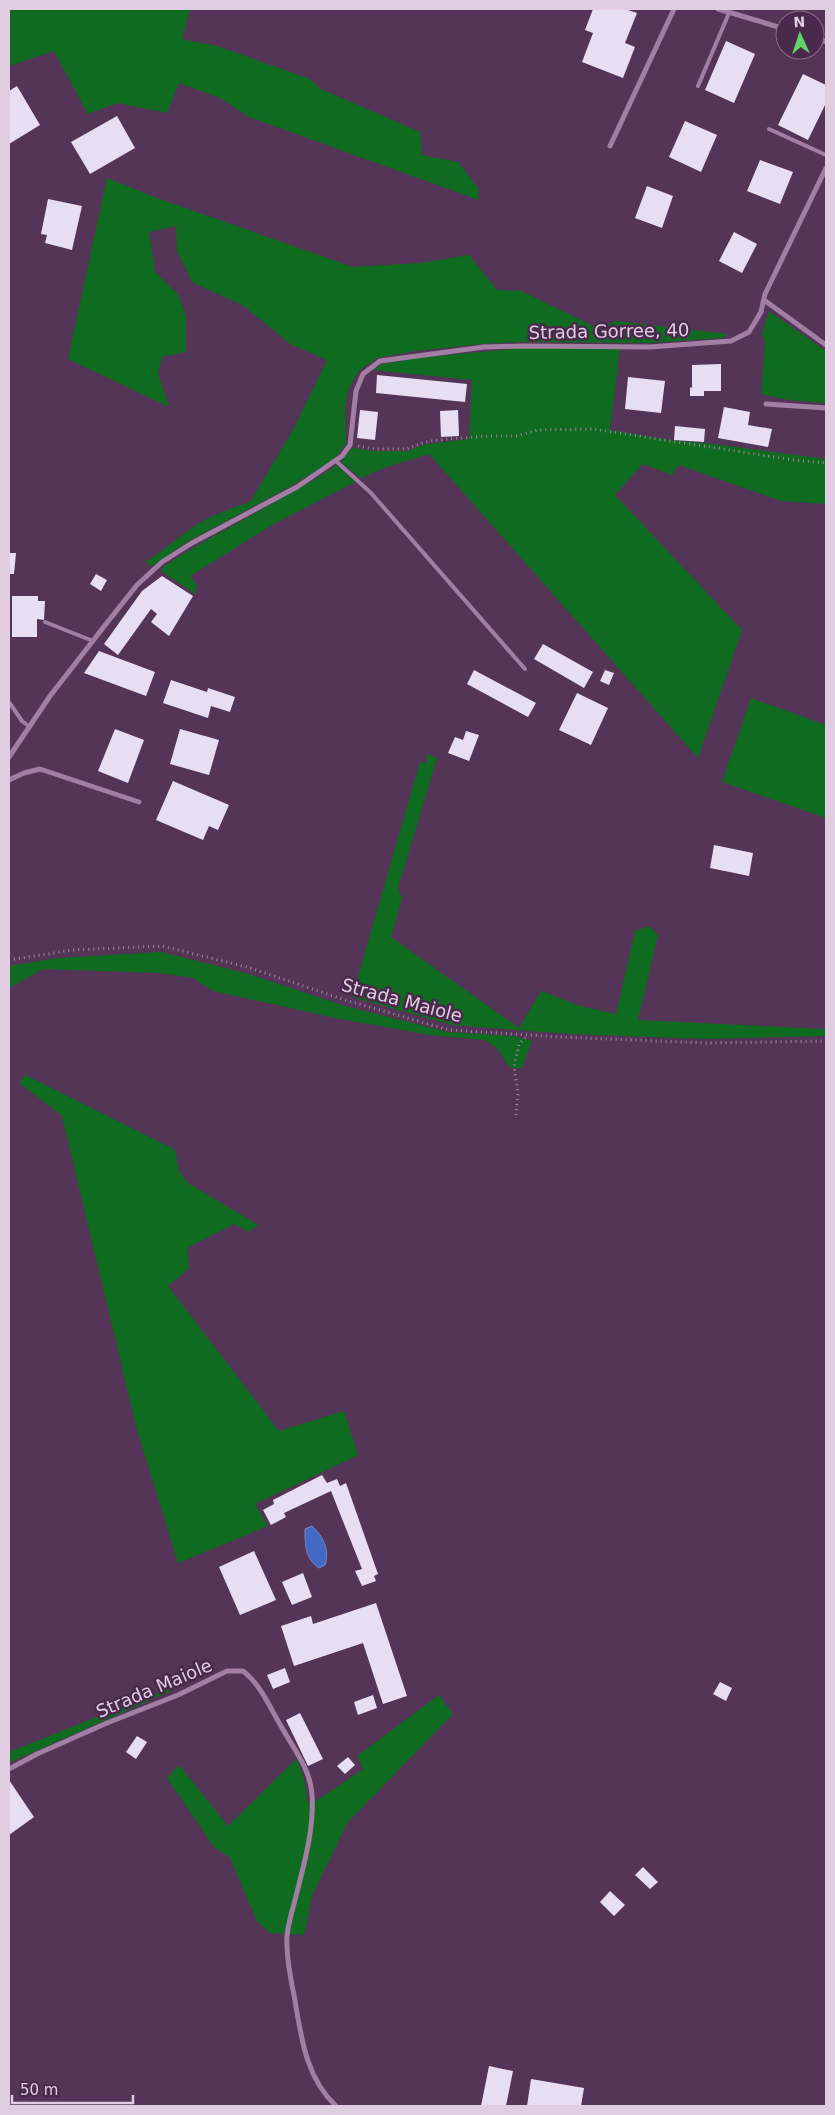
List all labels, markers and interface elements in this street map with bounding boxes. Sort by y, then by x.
north arrow [775,10,825,60]
text: N [793,14,806,30]
street label: Strada Gorree, 40 [529,319,689,343]
street label: Strada Maiole [340,974,464,1026]
street label: Strada Maiole [93,1654,215,1722]
scale bar [12,2072,134,2104]
text: 50 m [20,2081,58,2099]

